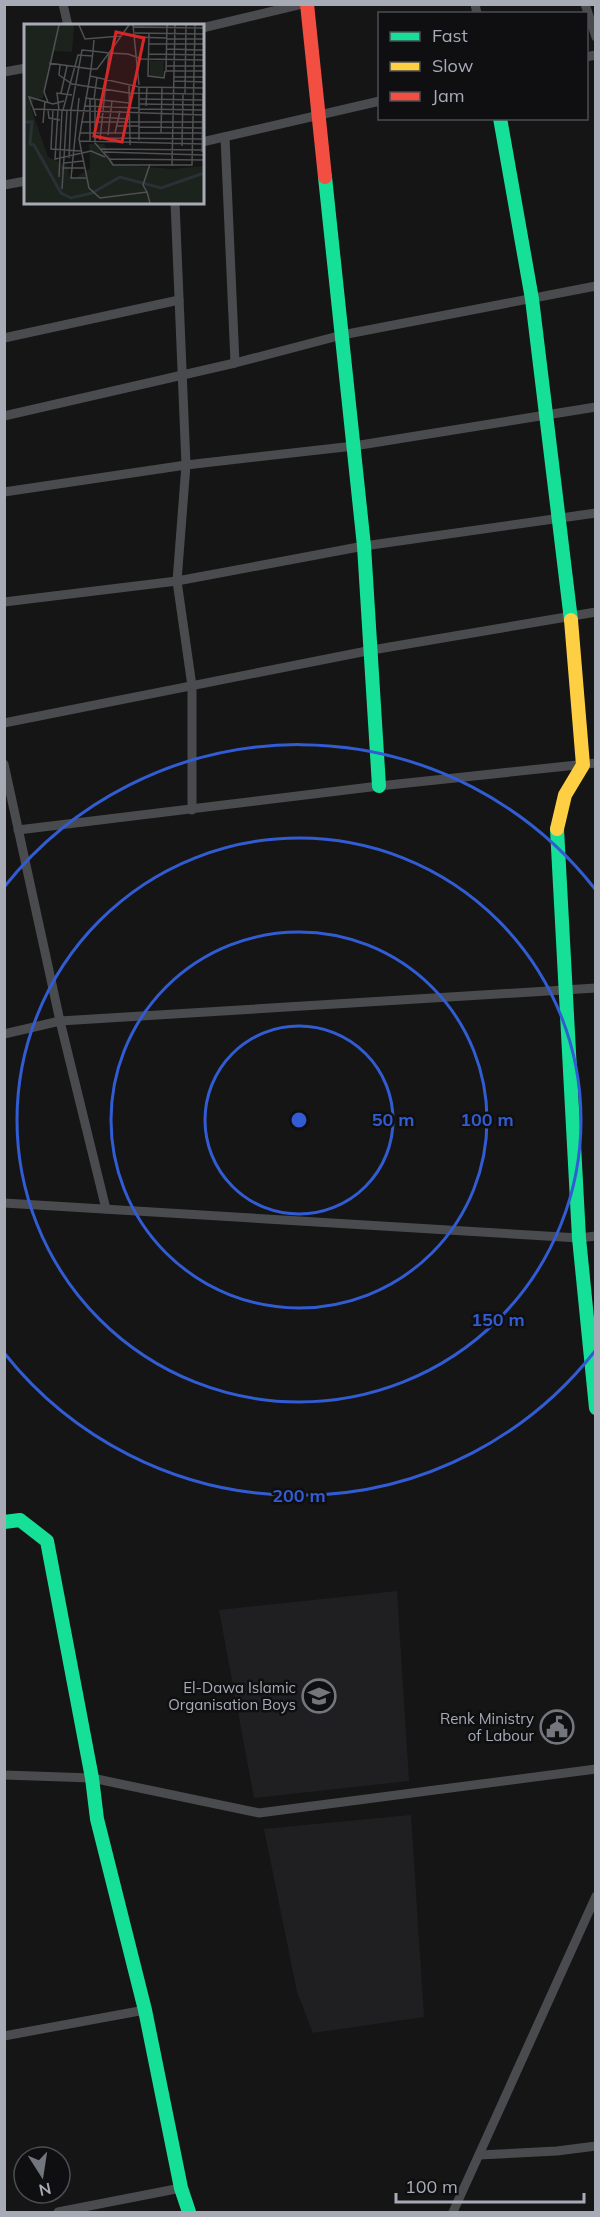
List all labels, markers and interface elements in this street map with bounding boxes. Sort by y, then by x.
legend [378,12,588,120]
inset map [24,24,204,204]
text: Fast [432,24,468,47]
text: Slow [432,54,474,77]
text: Jam [432,84,465,107]
text: 50 m [372,1108,414,1131]
text: 100 m [460,1108,514,1131]
centre of rings [289,1110,309,1130]
text: 150 m [471,1308,525,1331]
text: 200 m [272,1484,326,1507]
place label: El-Dawa Islamic Organisation Boys [168,1678,296,1714]
school or university icon: El-Dawa Islamic Organisation Boys [301,1678,337,1714]
place label: Renk Ministry of Labour [440,1709,535,1745]
public building icon: Renk Ministry of Labour [539,1709,575,1745]
north arrow [12,2145,72,2205]
scale bar [396,2166,584,2204]
text: 100 m [405,2175,458,2198]
text: N [37,2179,53,2201]

